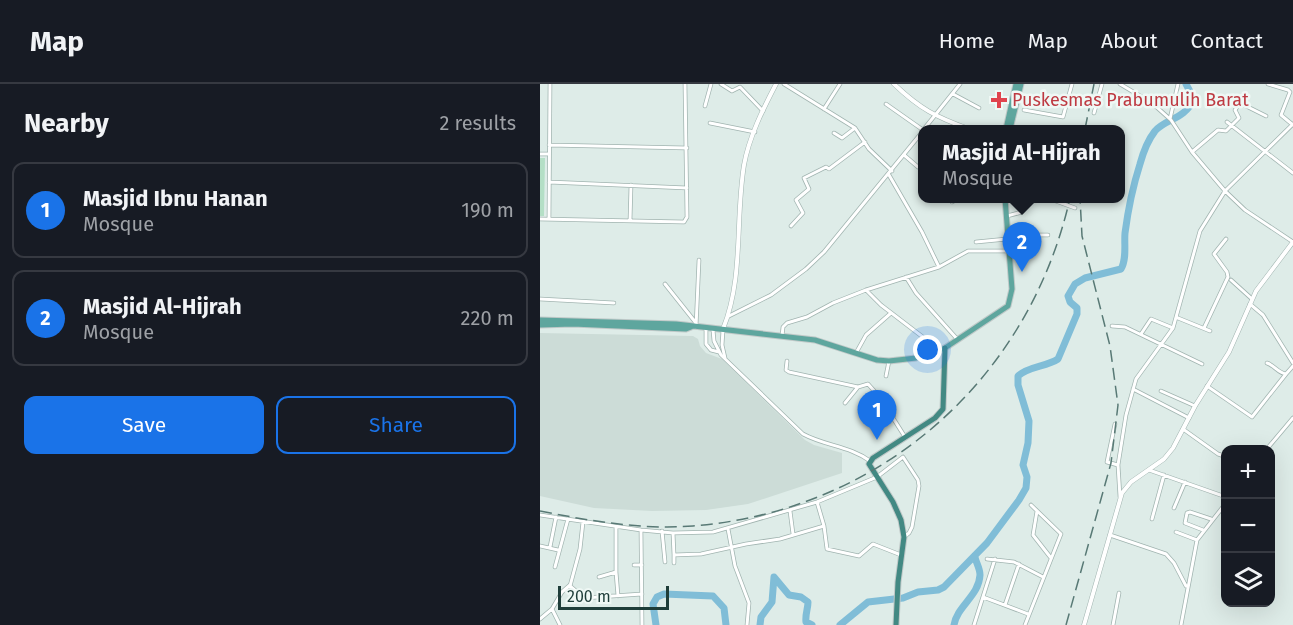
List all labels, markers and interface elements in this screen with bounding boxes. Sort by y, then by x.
text: Map [30,25,84,58]
text: Home [939,28,995,54]
text: Map [1028,28,1068,54]
text: About [1101,28,1158,54]
text: Contact [1191,28,1263,54]
place label: Puskesmas Prabumulih Barat [1012,89,1249,111]
marker: Puskesmas Prabumulih Barat [990,91,1008,109]
text: Nearby [24,108,109,139]
text: 2 results [439,111,516,135]
popup [918,125,1125,203]
text: Masjid Al-Hijrah [942,139,1101,166]
text: Mosque [942,166,1013,190]
text: Masjid Ibnu Hanan [83,185,268,212]
text: 1 [41,198,50,222]
text: 190 m [461,198,514,222]
text: Mosque [83,212,154,236]
pin: 2 [1002,222,1042,272]
text: Masjid Al-Hijrah [83,293,242,320]
text: 2 [40,306,51,330]
text: 220 m [461,306,514,330]
text: Mosque [83,320,154,344]
your location [913,335,942,364]
pin: 1 [858,390,896,440]
button: Save [24,396,264,454]
button: Share [276,396,516,454]
map controls [1221,445,1275,607]
button: + [1221,445,1275,499]
button: − [1221,499,1275,553]
button: layers [1221,553,1275,607]
scale bar [558,583,669,610]
text: 200 m [567,587,611,606]

